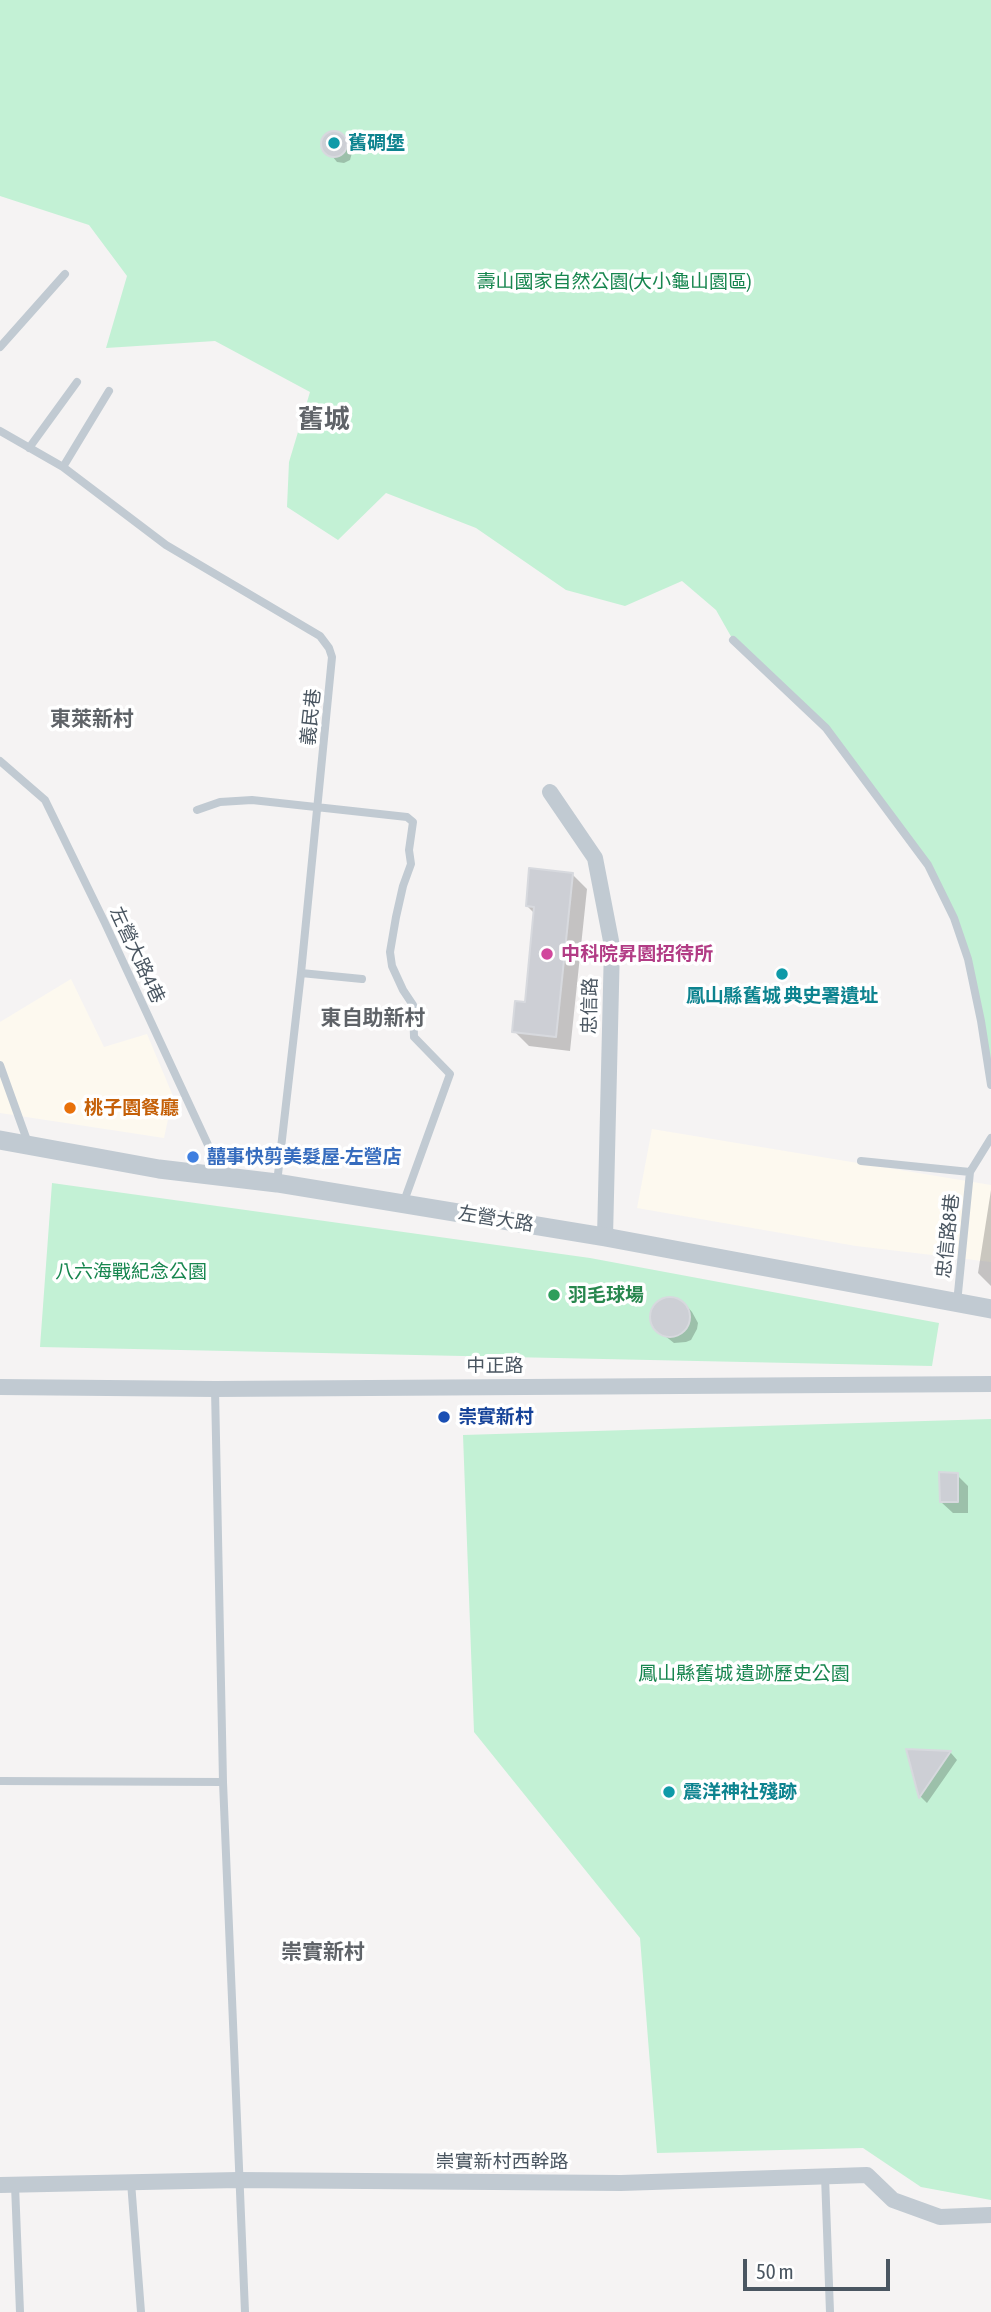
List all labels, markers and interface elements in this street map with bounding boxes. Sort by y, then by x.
place label: 舊碉堡 [348,132,405,154]
marker: 舊碉堡 [326,135,342,151]
park label: 壽山國家自然公園(大小龜山園區) [476,271,752,293]
district label: 舊城 [298,404,350,436]
street label: 義民巷 [297,687,325,747]
district label: 東萊新村 [50,706,134,732]
street label: 左營大路4巷 [105,903,169,1007]
place label: 中科院昇園招待所 [561,943,713,965]
marker: 中科院昇園招待所 [539,946,555,962]
marker: 鳳山縣舊城 典史署遺址 [774,966,790,982]
street label: 忠信路 [578,977,602,1035]
place label: 鳳山縣舊城 典史署遺址 [686,985,878,1007]
district label: 東自助新村 [321,1005,425,1031]
place label: 桃子園餐廳 [84,1097,179,1119]
marker: 桃子園餐廳 [62,1100,78,1116]
place label: 囍事快剪美髮屋-左營店 [207,1146,402,1168]
marker: 囍事快剪美髮屋-左營店 [185,1149,201,1165]
street label: 忠信路8巷 [932,1193,964,1279]
street label: 左營大路 [457,1202,535,1236]
park label: 八六海戰紀念公園 [55,1261,207,1283]
place label: 羽毛球場 [568,1284,644,1306]
marker: 羽毛球場 [546,1287,562,1303]
street label: 中正路 [467,1355,523,1377]
place label: 崇實新村 [458,1406,534,1428]
marker: 崇實新村 [436,1409,452,1425]
park label: 鳳山縣舊城 遺跡歷史公園 [638,1663,850,1685]
place label: 震洋神社殘跡 [683,1781,797,1803]
marker: 震洋神社殘跡 [661,1784,677,1800]
district label: 崇實新村 [281,1939,365,1965]
street label: 崇實新村西幹路 [436,2151,568,2173]
scale bar [746,2246,893,2290]
text: 50 m [756,2259,794,2283]

